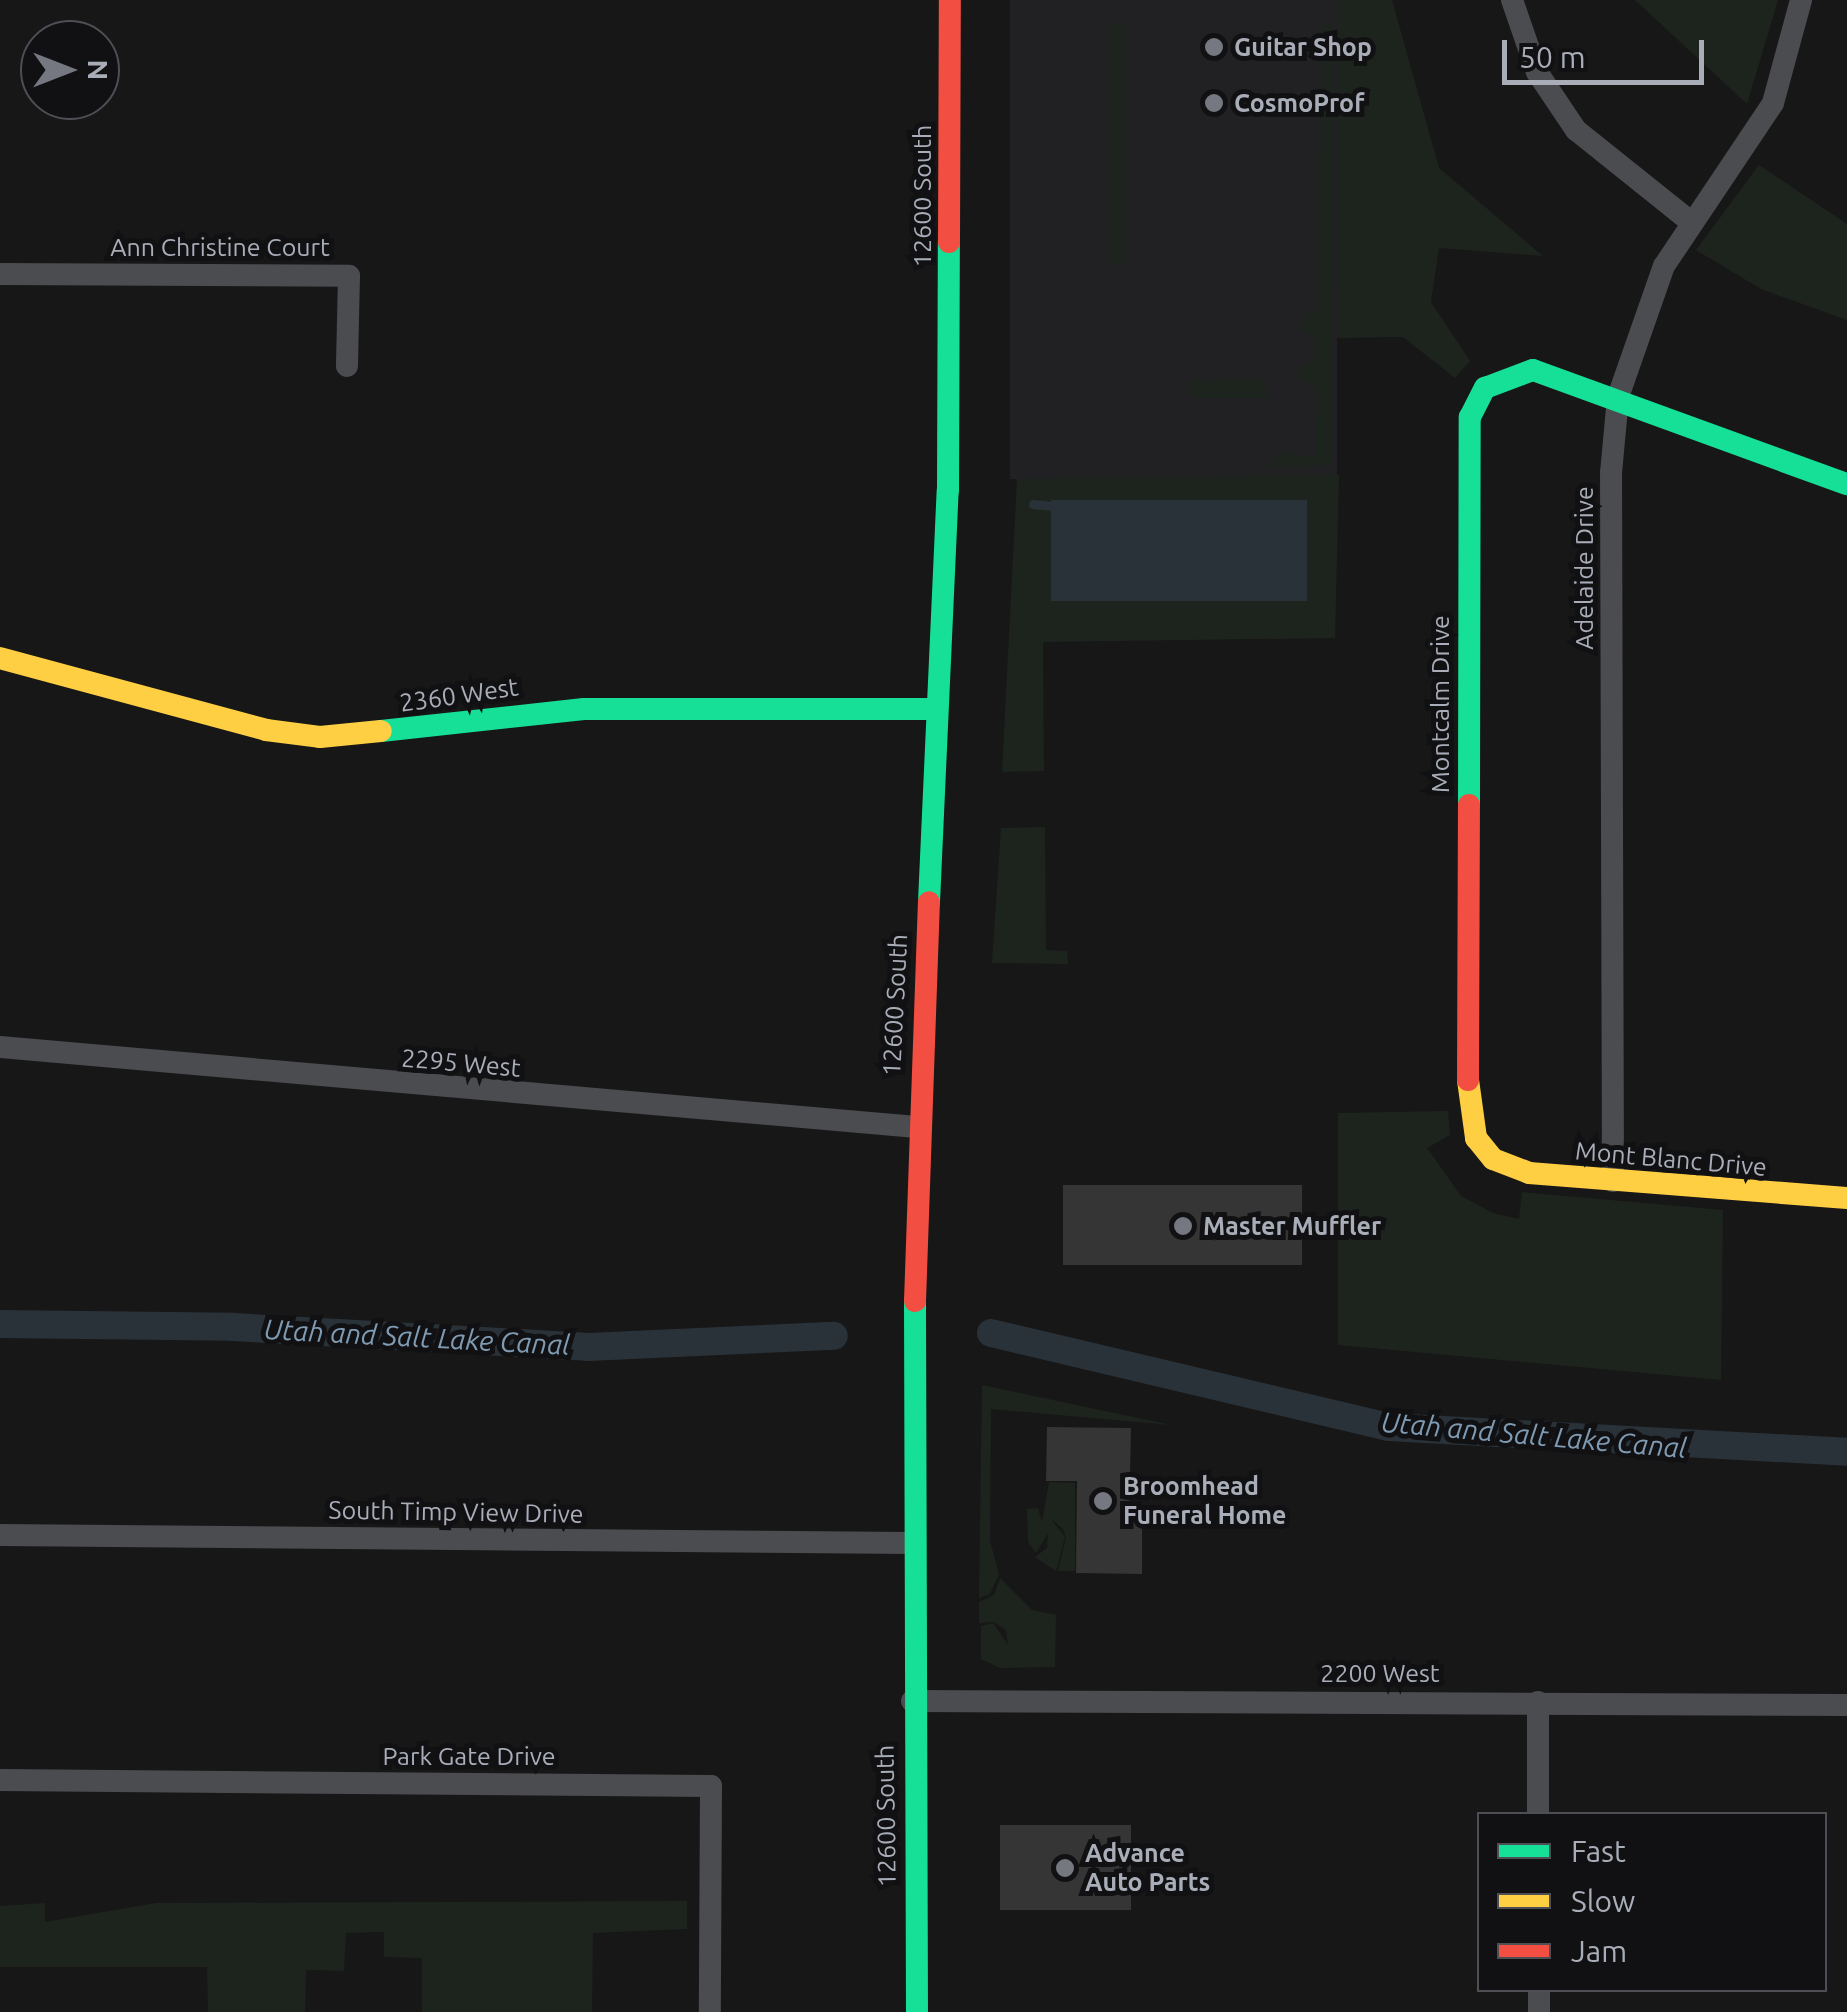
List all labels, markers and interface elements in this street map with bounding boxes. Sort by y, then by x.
north arrow [20,20,120,120]
scale bar [1507,20,1710,82]
place label: Guitar Shop [1234,32,1372,62]
marker: Guitar Shop [1203,36,1225,58]
text: 50 m [1519,40,1586,74]
text: N [83,60,114,80]
place label: CosmoProf [1234,88,1364,118]
marker: CosmoProf [1203,92,1225,114]
street label: 12600 South [907,125,937,267]
street label: Ann Christine Court [110,232,330,262]
street label: Adelaide Drive [1569,486,1599,650]
street label: Montcalm Drive [1425,615,1455,793]
street label: 2360 West [398,672,520,718]
street label: 12600 South [876,933,914,1077]
street label: 2295 West [400,1043,522,1083]
street label: Mont Blanc Drive [1574,1136,1768,1182]
place label: Master Muffler [1203,1211,1381,1241]
marker: Master Muffler [1172,1215,1194,1237]
water label: Utah and Salt Lake Canal [263,1312,571,1362]
water label: Utah and Salt Lake Canal [1380,1405,1688,1465]
place label: Broomhead Funeral Home [1123,1472,1287,1531]
marker: Broomhead Funeral Home [1092,1490,1114,1512]
street label: South Timp View Drive [328,1495,584,1529]
street label: 2200 West [1320,1658,1440,1688]
street label: Park Gate Drive [382,1741,556,1771]
street label: 12600 South [870,1745,902,1887]
legend [1477,1812,1827,1992]
text: Fast [1571,1834,1626,1868]
place label: Advance Auto Parts [1085,1839,1210,1898]
marker: Advance Auto Parts [1054,1857,1076,1879]
text: Slow [1571,1884,1635,1918]
text: Jam [1571,1934,1627,1968]

